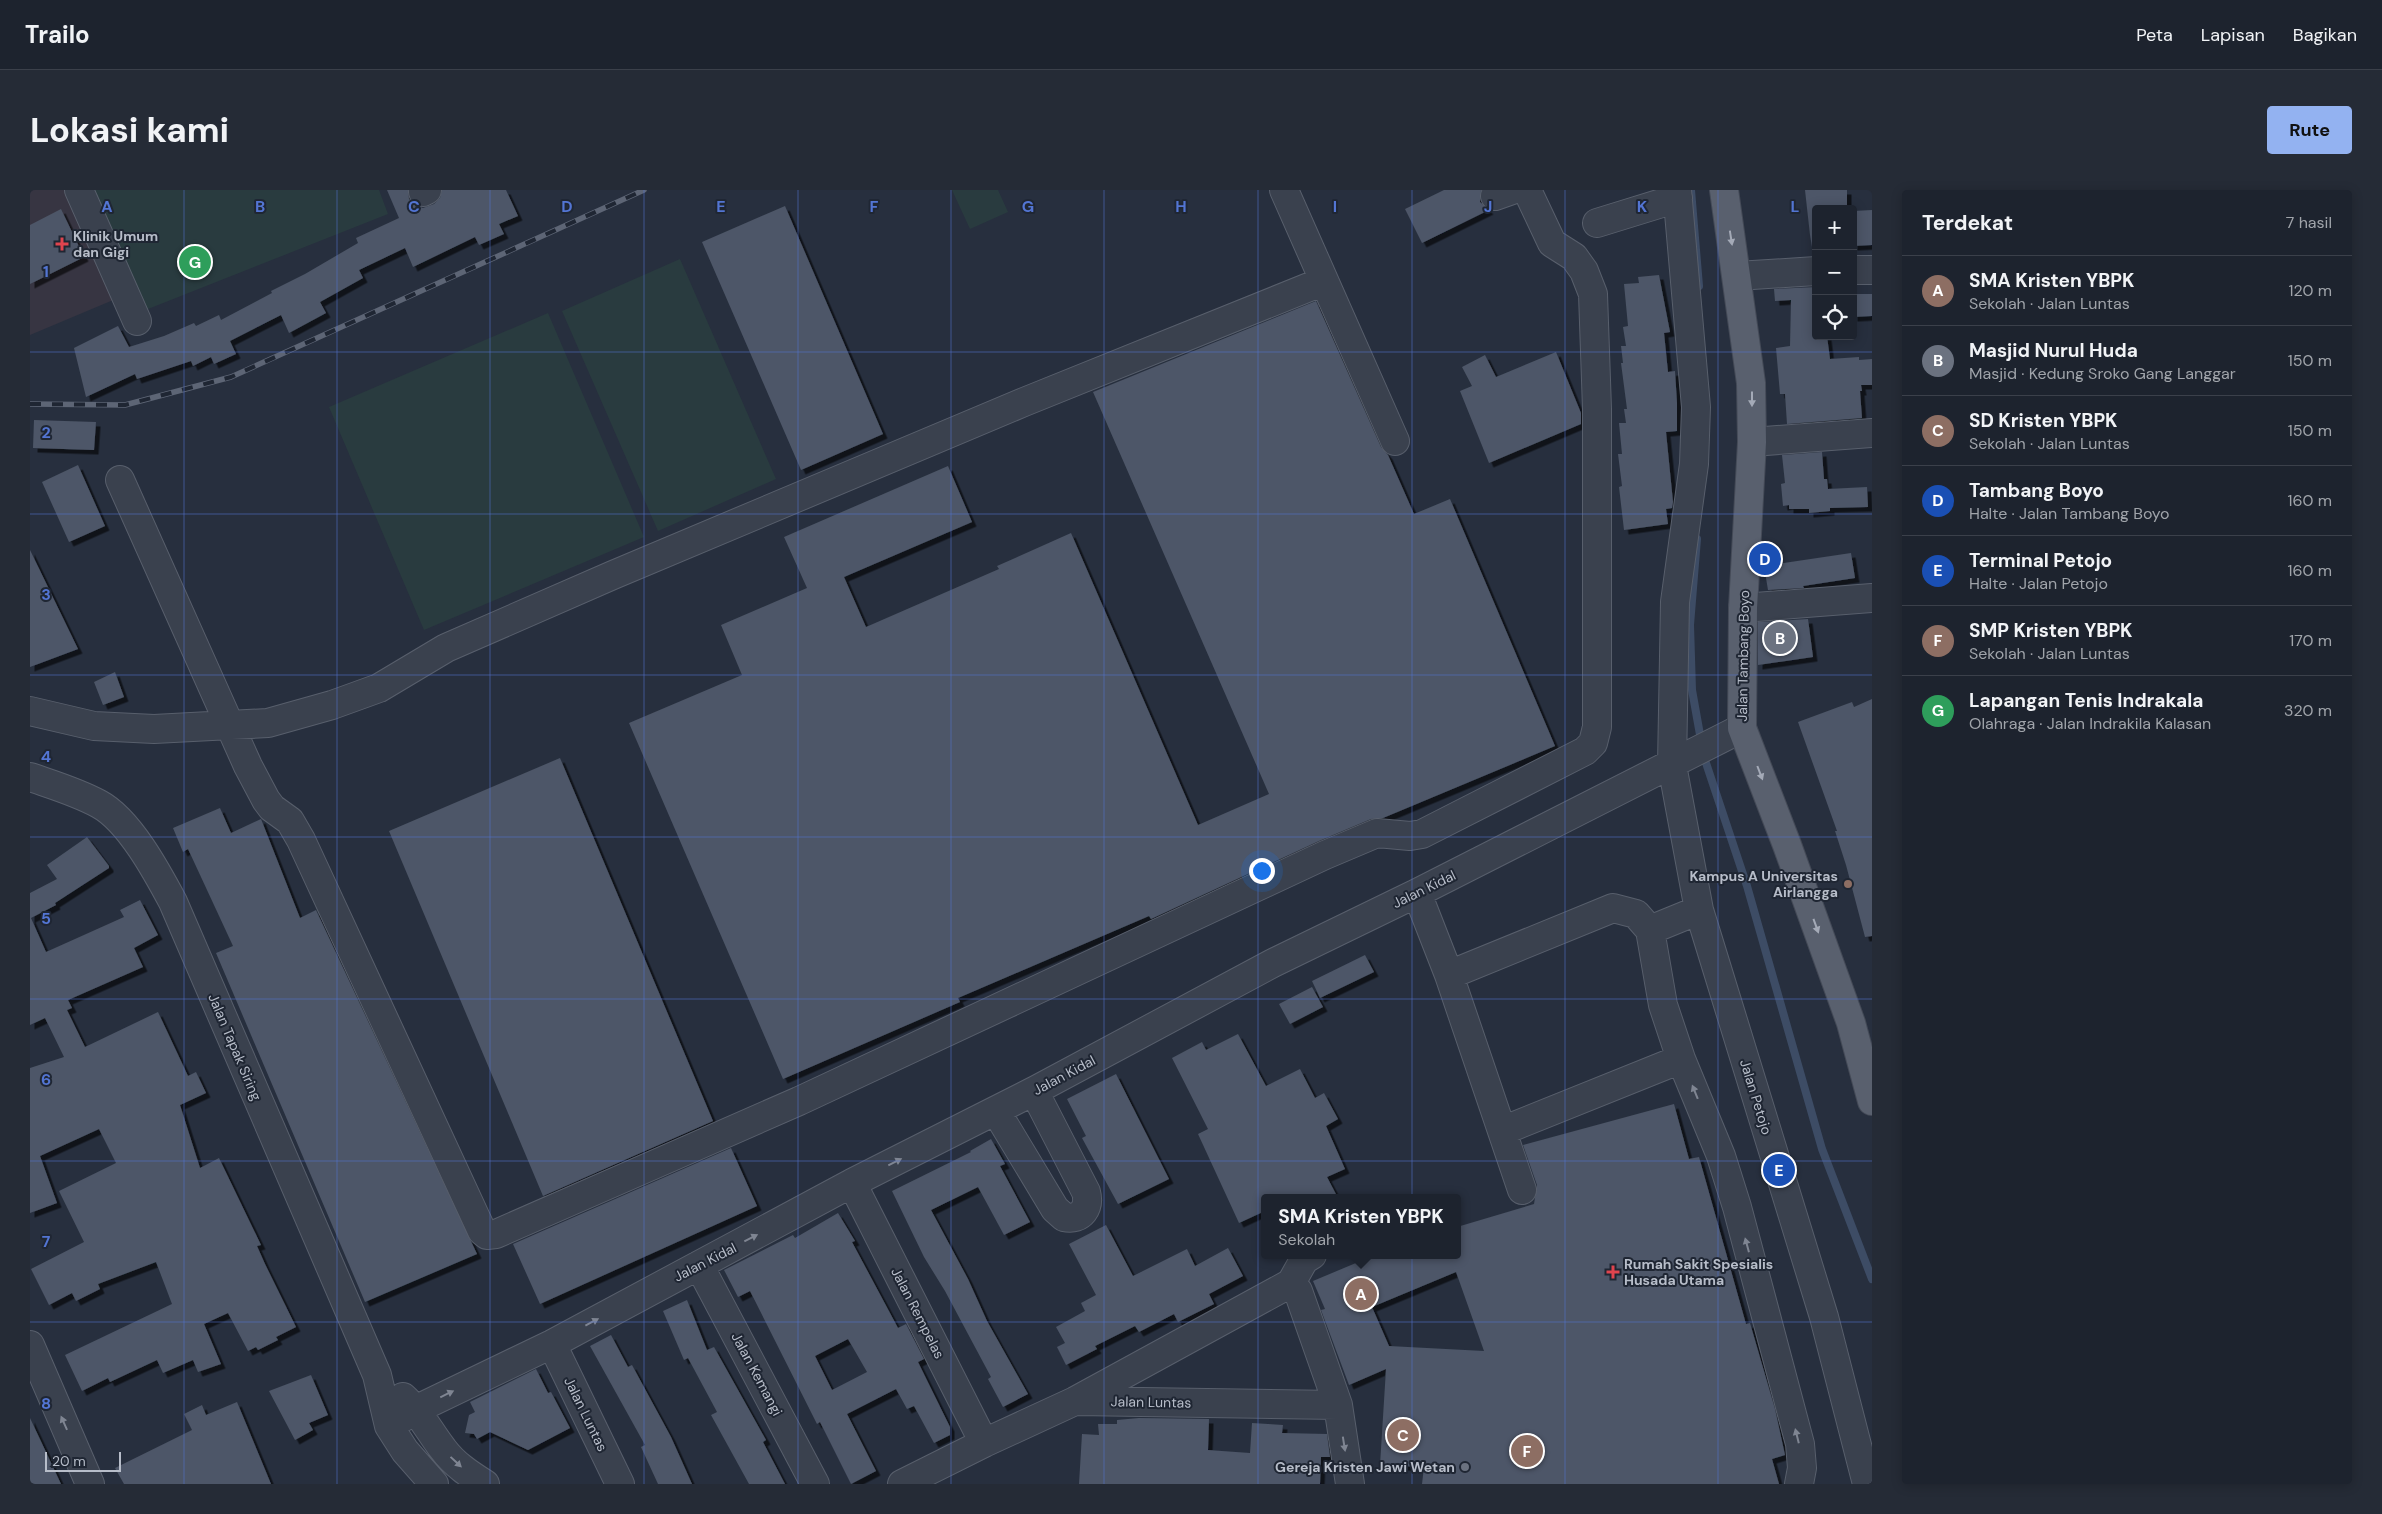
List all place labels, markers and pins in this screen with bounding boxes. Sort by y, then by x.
place label: Klinik Umum dan Gigi [73,227,158,261]
marker: Klinik Umum dan Gigi [55,237,69,251]
pin: G [179,243,211,281]
pin: D [1749,540,1781,578]
pin: B [1764,619,1796,657]
place label: Kampus A Universitas Airlangga [1689,867,1838,901]
marker: Kampus A Universitas Airlangga [1842,878,1854,890]
pin: E [1763,1151,1795,1189]
place label: Rumah Sakit Spesialis Husada Utama [1624,1255,1773,1289]
marker: Rumah Sakit Spesialis Husada Utama [1606,1265,1620,1279]
pin: A [1345,1275,1377,1313]
pin: C [1387,1416,1419,1454]
pin: F [1511,1432,1543,1470]
place label: Gereja Kristen Jawi Wetan [1275,1458,1455,1476]
marker: Gereja Kristen Jawi Wetan [1459,1461,1471,1473]

